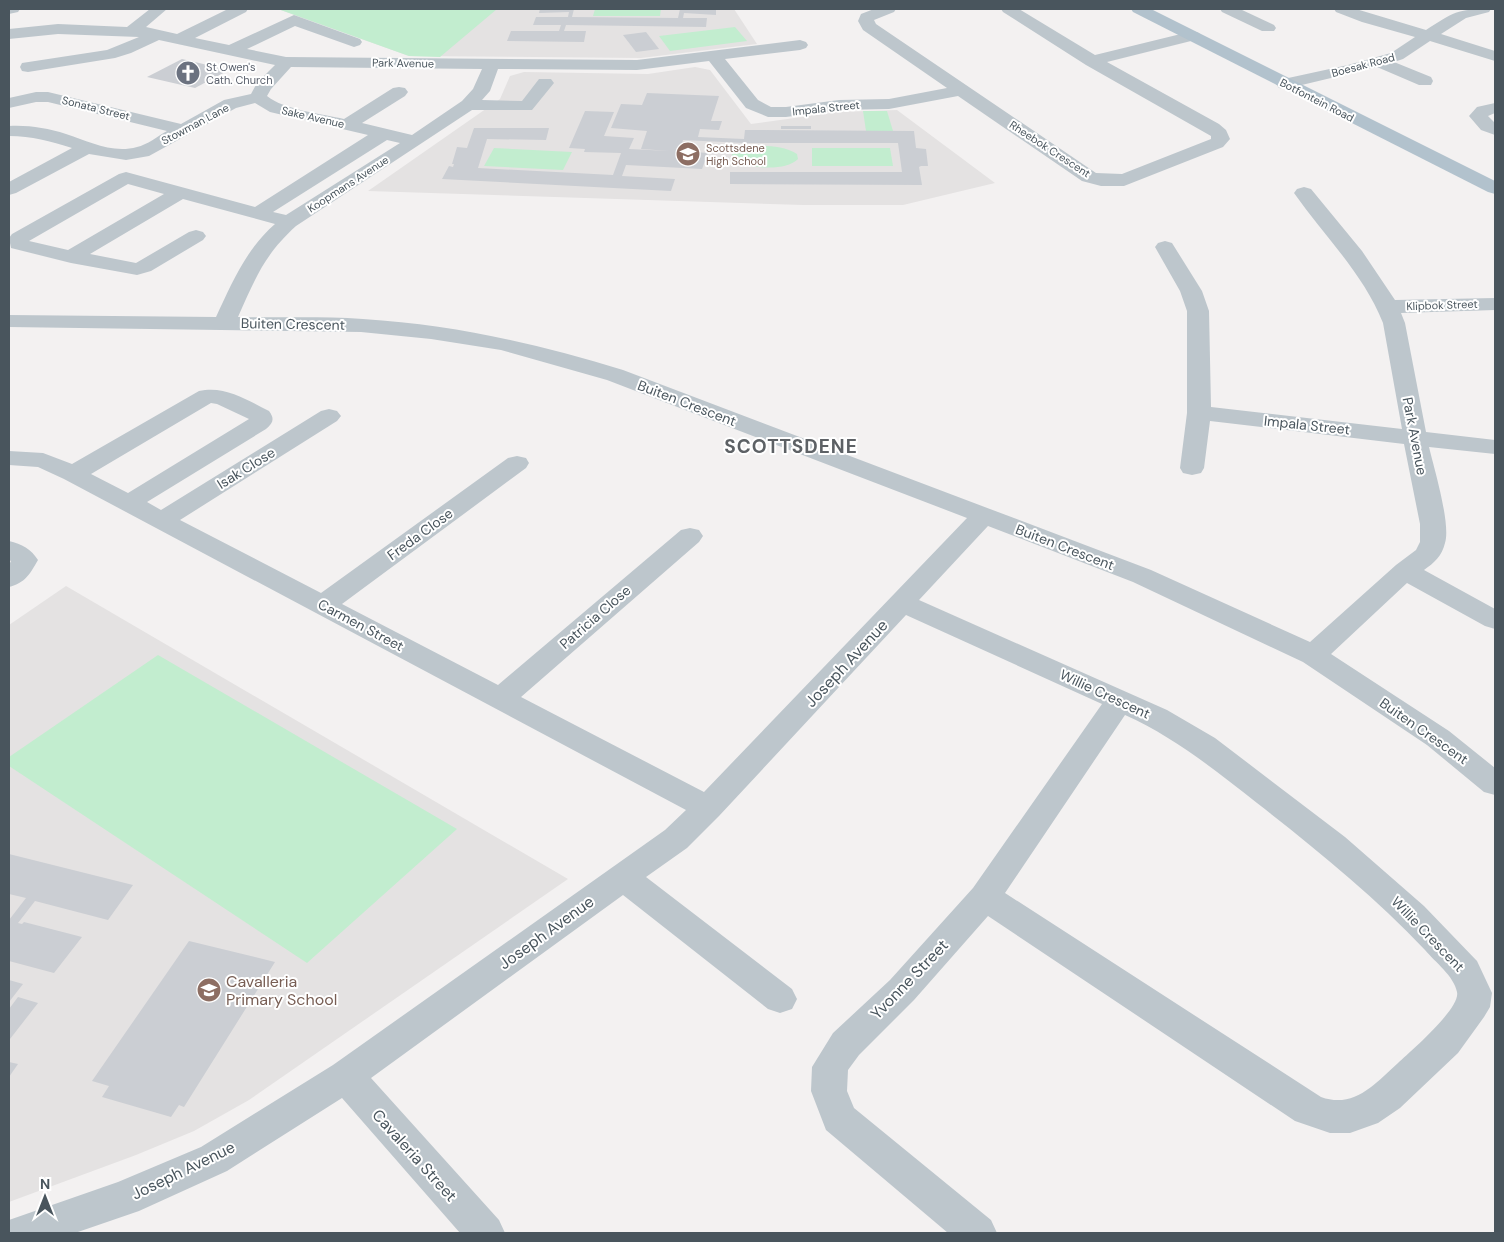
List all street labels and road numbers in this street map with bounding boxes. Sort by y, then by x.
street label: Boesak Road [1330,50,1396,80]
street label: Park Avenue [372,55,434,71]
street label: Botfontein Road [1278,75,1357,125]
street label: Sonata Street [61,93,131,123]
street label: Impala Street [792,97,860,119]
street label: Stowman Lane [159,100,231,148]
street label: Sake Avenue [280,103,346,131]
street label: Rheebok Crescent [1007,118,1093,180]
street label: Koopmans Avenue [305,153,391,215]
street label: Klipbok Street [1406,297,1478,313]
street label: Buiten Crescent [241,314,345,334]
street label: Buiten Crescent [635,376,739,430]
street label: Park Avenue [1399,396,1431,477]
street label: Impala Street [1263,412,1351,438]
street label: Isak Close [214,443,278,493]
street label: Freda Close [384,504,456,564]
street label: Buiten Crescent [1013,520,1117,574]
street label: Patricia Close [556,581,634,653]
street label: Carmen Street [315,595,407,655]
street label: Joseph Avenue [800,615,892,712]
street label: Willie Crescent [1057,665,1153,723]
street label: Buiten Crescent [1376,694,1472,768]
street label: Joseph Avenue [495,891,598,974]
street label: Willie Crescent [1388,893,1468,975]
street label: Yvonne Street [866,935,953,1024]
street label: Cavaleria Street [368,1105,462,1206]
street label: Joseph Avenue [128,1136,238,1205]

